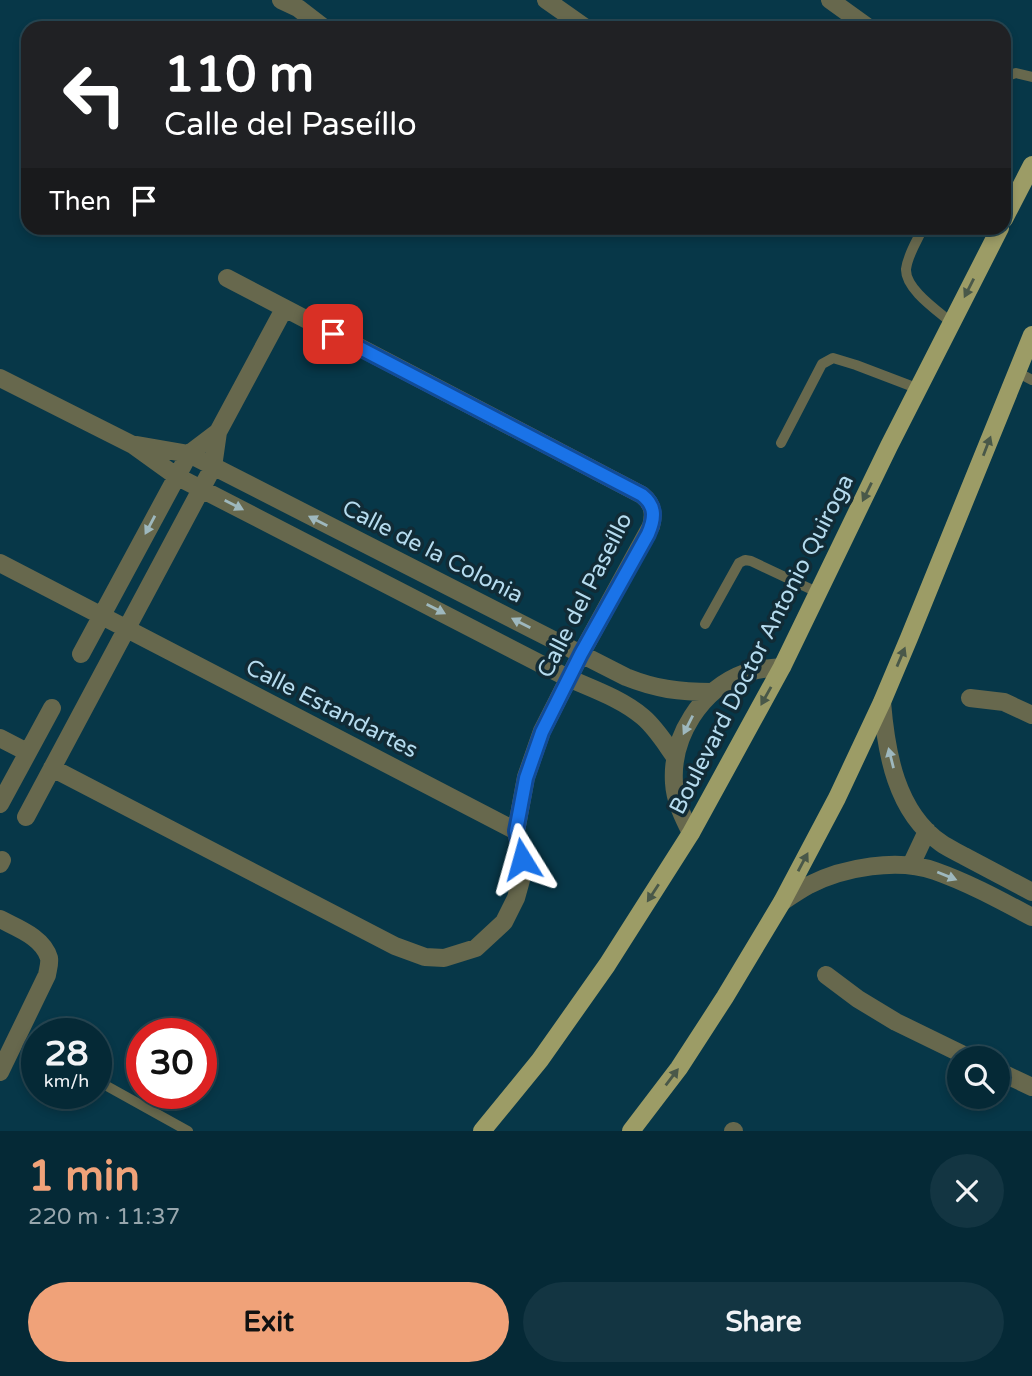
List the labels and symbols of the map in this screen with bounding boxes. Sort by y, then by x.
one-way arrow [964,278,975,298]
pin [303,304,363,364]
one-way arrow [982,435,993,456]
street label: Boulevard Doctor Antonio Quiroga [664,470,860,819]
one-way arrow [862,482,873,502]
street label: Calle de la Colonia [337,494,528,610]
one-way arrow [224,498,244,510]
street label: Calle del Paseíllo [531,508,639,683]
one-way arrow [144,515,156,535]
one-way arrow [308,515,328,526]
one-way arrow [426,604,446,615]
one-way arrow [511,618,531,629]
one-way arrow [896,646,907,667]
street label: Calle Estandartes [241,653,422,764]
one-way arrow [760,686,772,705]
one-way arrow [682,715,693,735]
one-way arrow [885,747,896,769]
position arrow [485,822,559,896]
one-way arrow [797,852,809,872]
one-way arrow [937,871,958,882]
one-way arrow [647,883,660,902]
speed limit sign: 30 [126,1018,217,1109]
one-way arrow [665,1068,679,1086]

